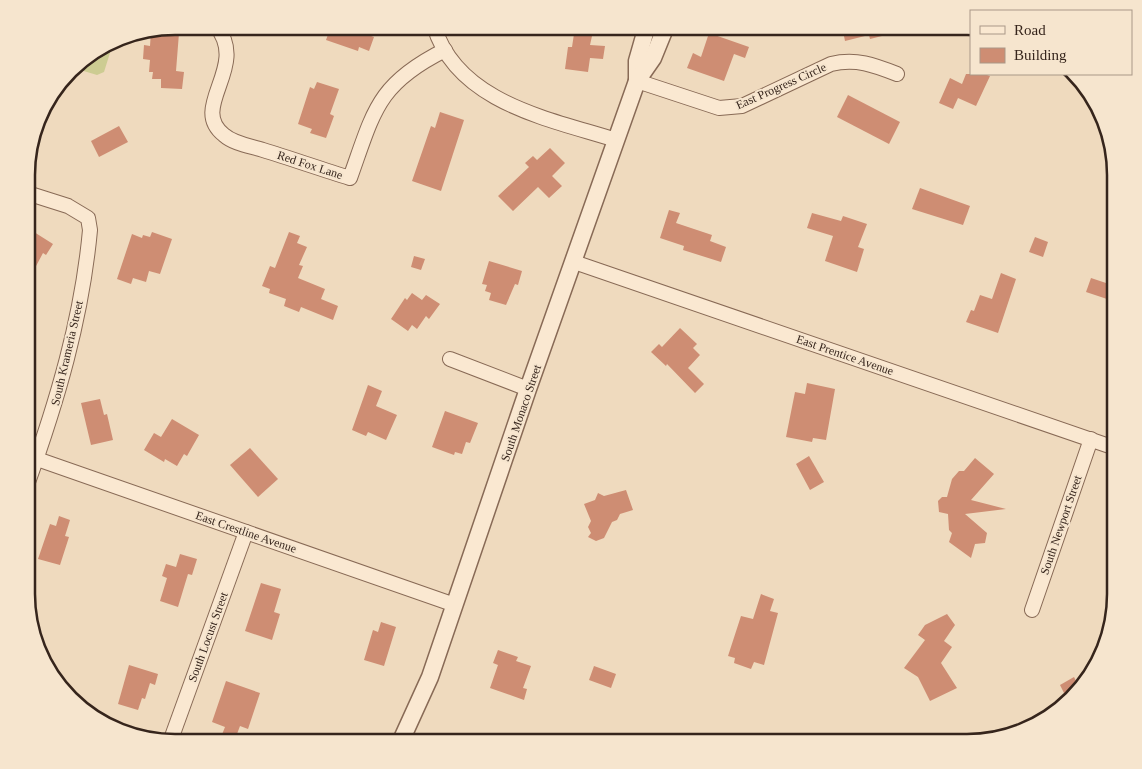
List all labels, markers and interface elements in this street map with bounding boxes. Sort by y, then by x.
legend [970,10,1132,75]
text: Road [1014,22,1046,38]
text: Building [1014,47,1067,63]
street label: East Progress Circle [734,60,828,112]
street label: Red Fox Lane [276,148,344,182]
street label: South Krameria Street [48,299,86,407]
street label: East Prentice Avenue [795,332,895,378]
street label: South Monaco Street [498,362,544,463]
street label: South Newport Street [1037,473,1085,576]
street label: East Crestline Avenue [194,508,298,556]
street label: South Locust Street [185,590,231,684]

